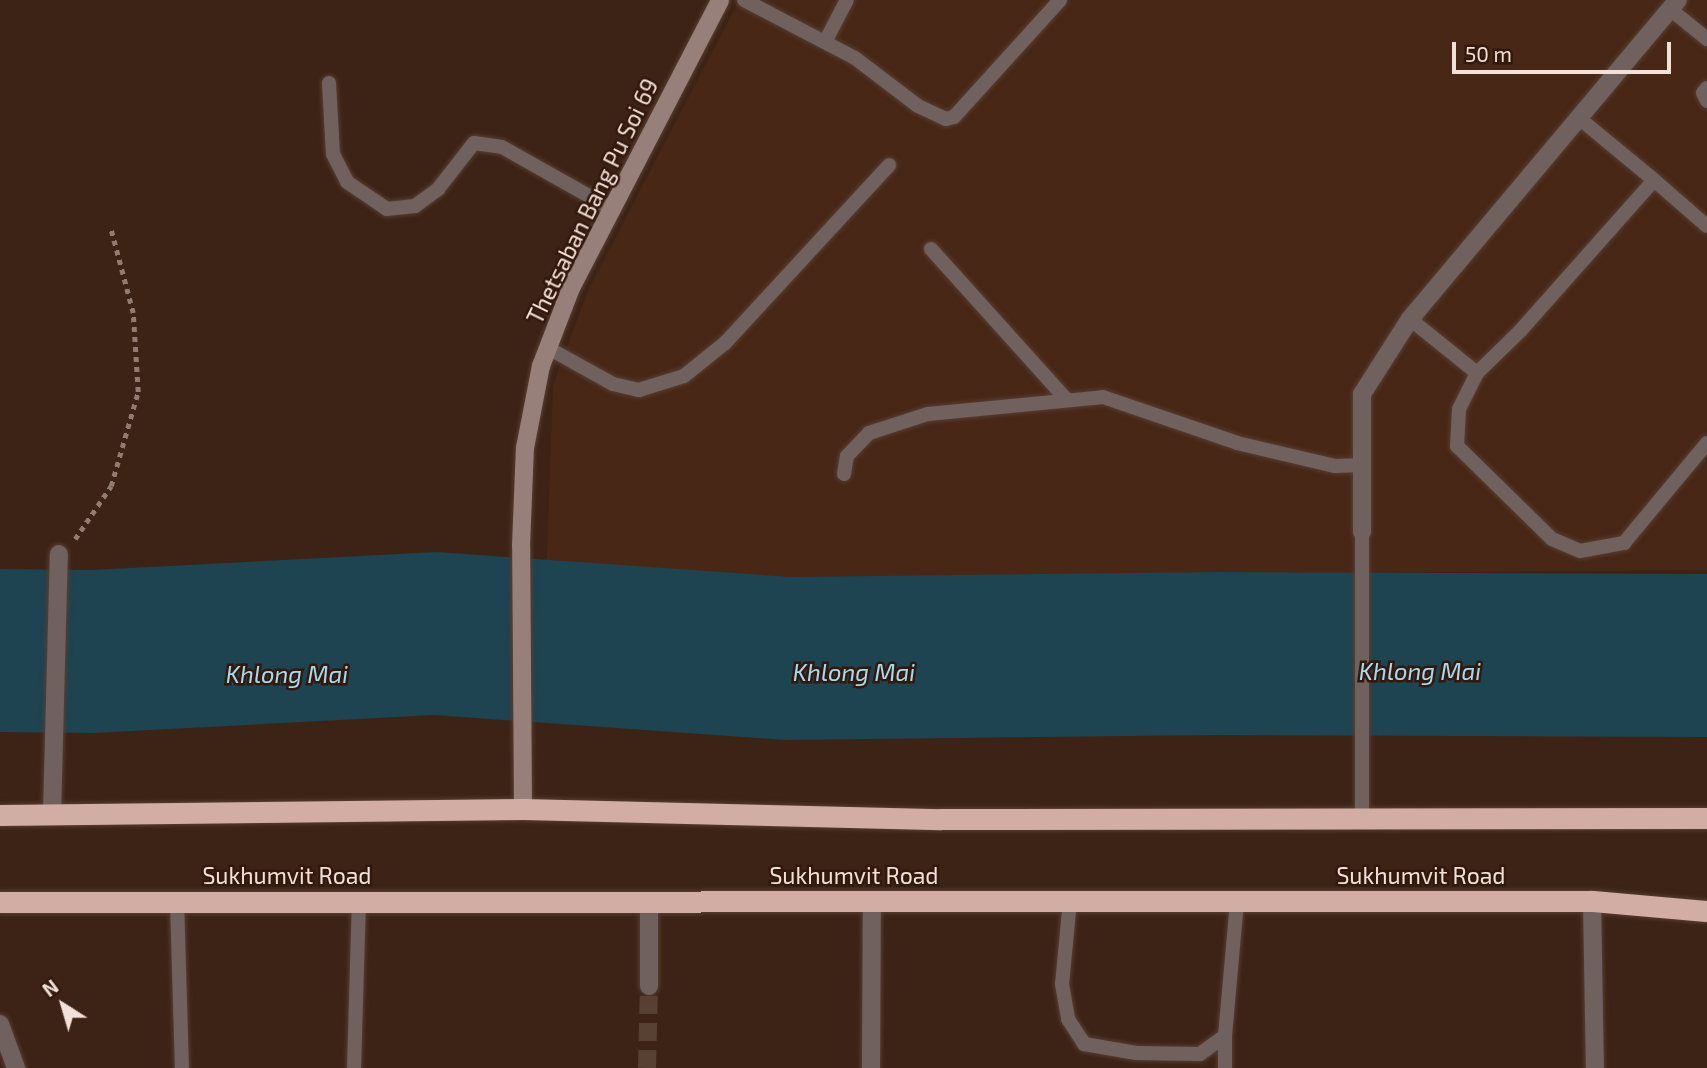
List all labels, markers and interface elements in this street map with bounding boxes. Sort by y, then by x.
scale bar [1455,28,1674,72]
text: 50 m [1465,41,1512,66]
street label: Thetsaban Bang Pu Soi 69 [521,74,663,328]
water label: Khlong Mai [1359,657,1481,685]
water label: Khlong Mai [793,658,915,686]
water label: Khlong Mai [226,660,348,688]
street label: Sukhumvit Road [202,861,372,889]
street label: Sukhumvit Road [769,861,939,889]
street label: Sukhumvit Road [1336,861,1506,889]
north arrow [28,970,98,1040]
text: N [38,975,62,1001]

